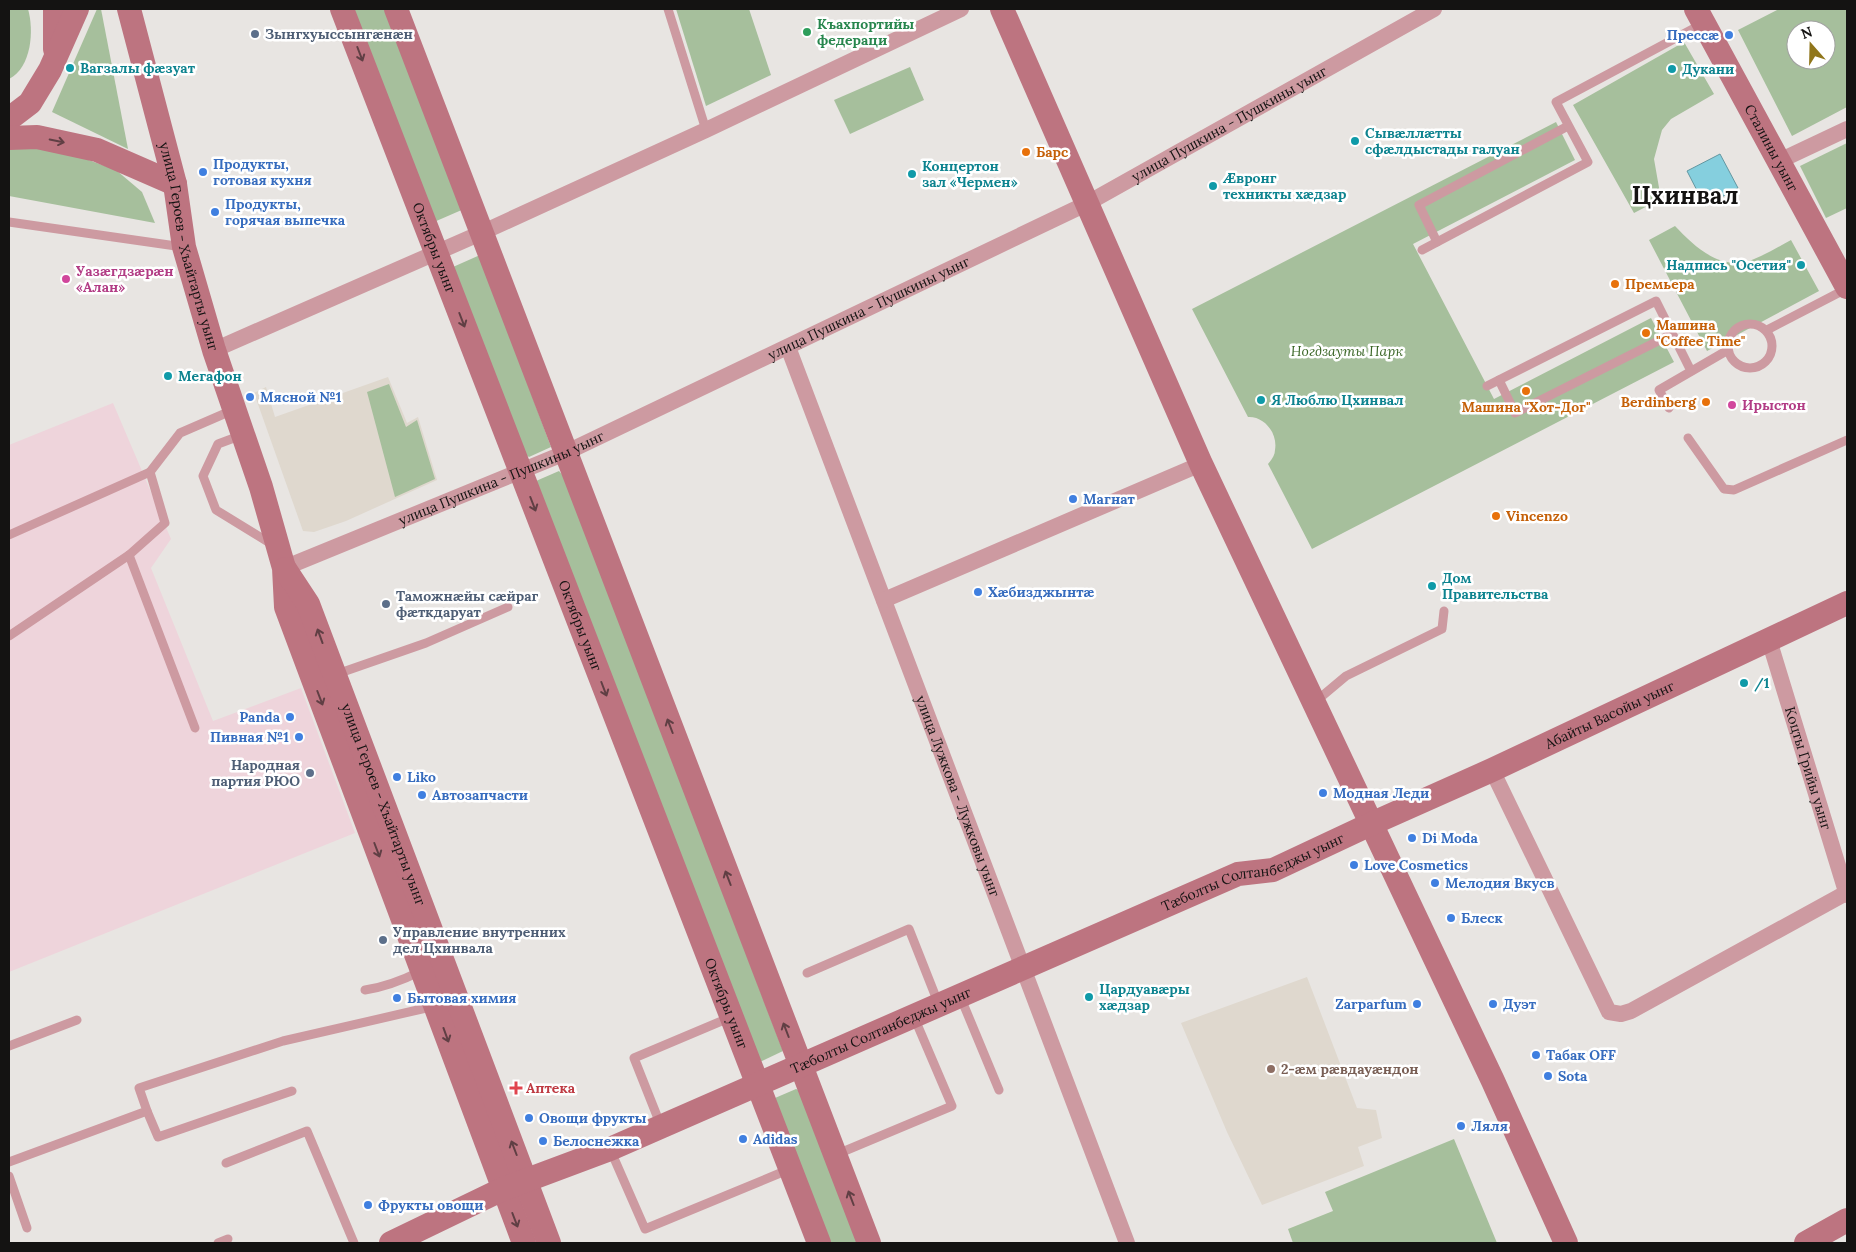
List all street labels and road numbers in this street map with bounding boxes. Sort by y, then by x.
street label: улица Пушкина - Пушкины уынг [1128,62,1330,186]
street label: Сталины уынг [1740,101,1802,195]
street label: улица Героев - Хъайтарты уынг [155,140,223,353]
street label: Октябры уынг [409,200,460,296]
street label: улица Пушкина - Пушкины уынг [765,252,972,364]
street label: улица Пушкина - Пушкины уынг [396,427,607,529]
street label: Октябры уынг [555,578,606,674]
street label: Абайты Васойы уынг [1541,677,1677,753]
street label: улица Лужкова - Лужковы уынг [912,693,1004,899]
street label: улица Героев - Хъайтарты уынг [337,701,430,908]
street label: Коцты Грийы уынг [1781,705,1835,832]
street label: Тæболты Солтанбеджы уынг [1159,829,1347,915]
street label: Октябры уынг [701,955,752,1051]
street label: Тæболты Солтанбеджы уынг [788,983,974,1078]

